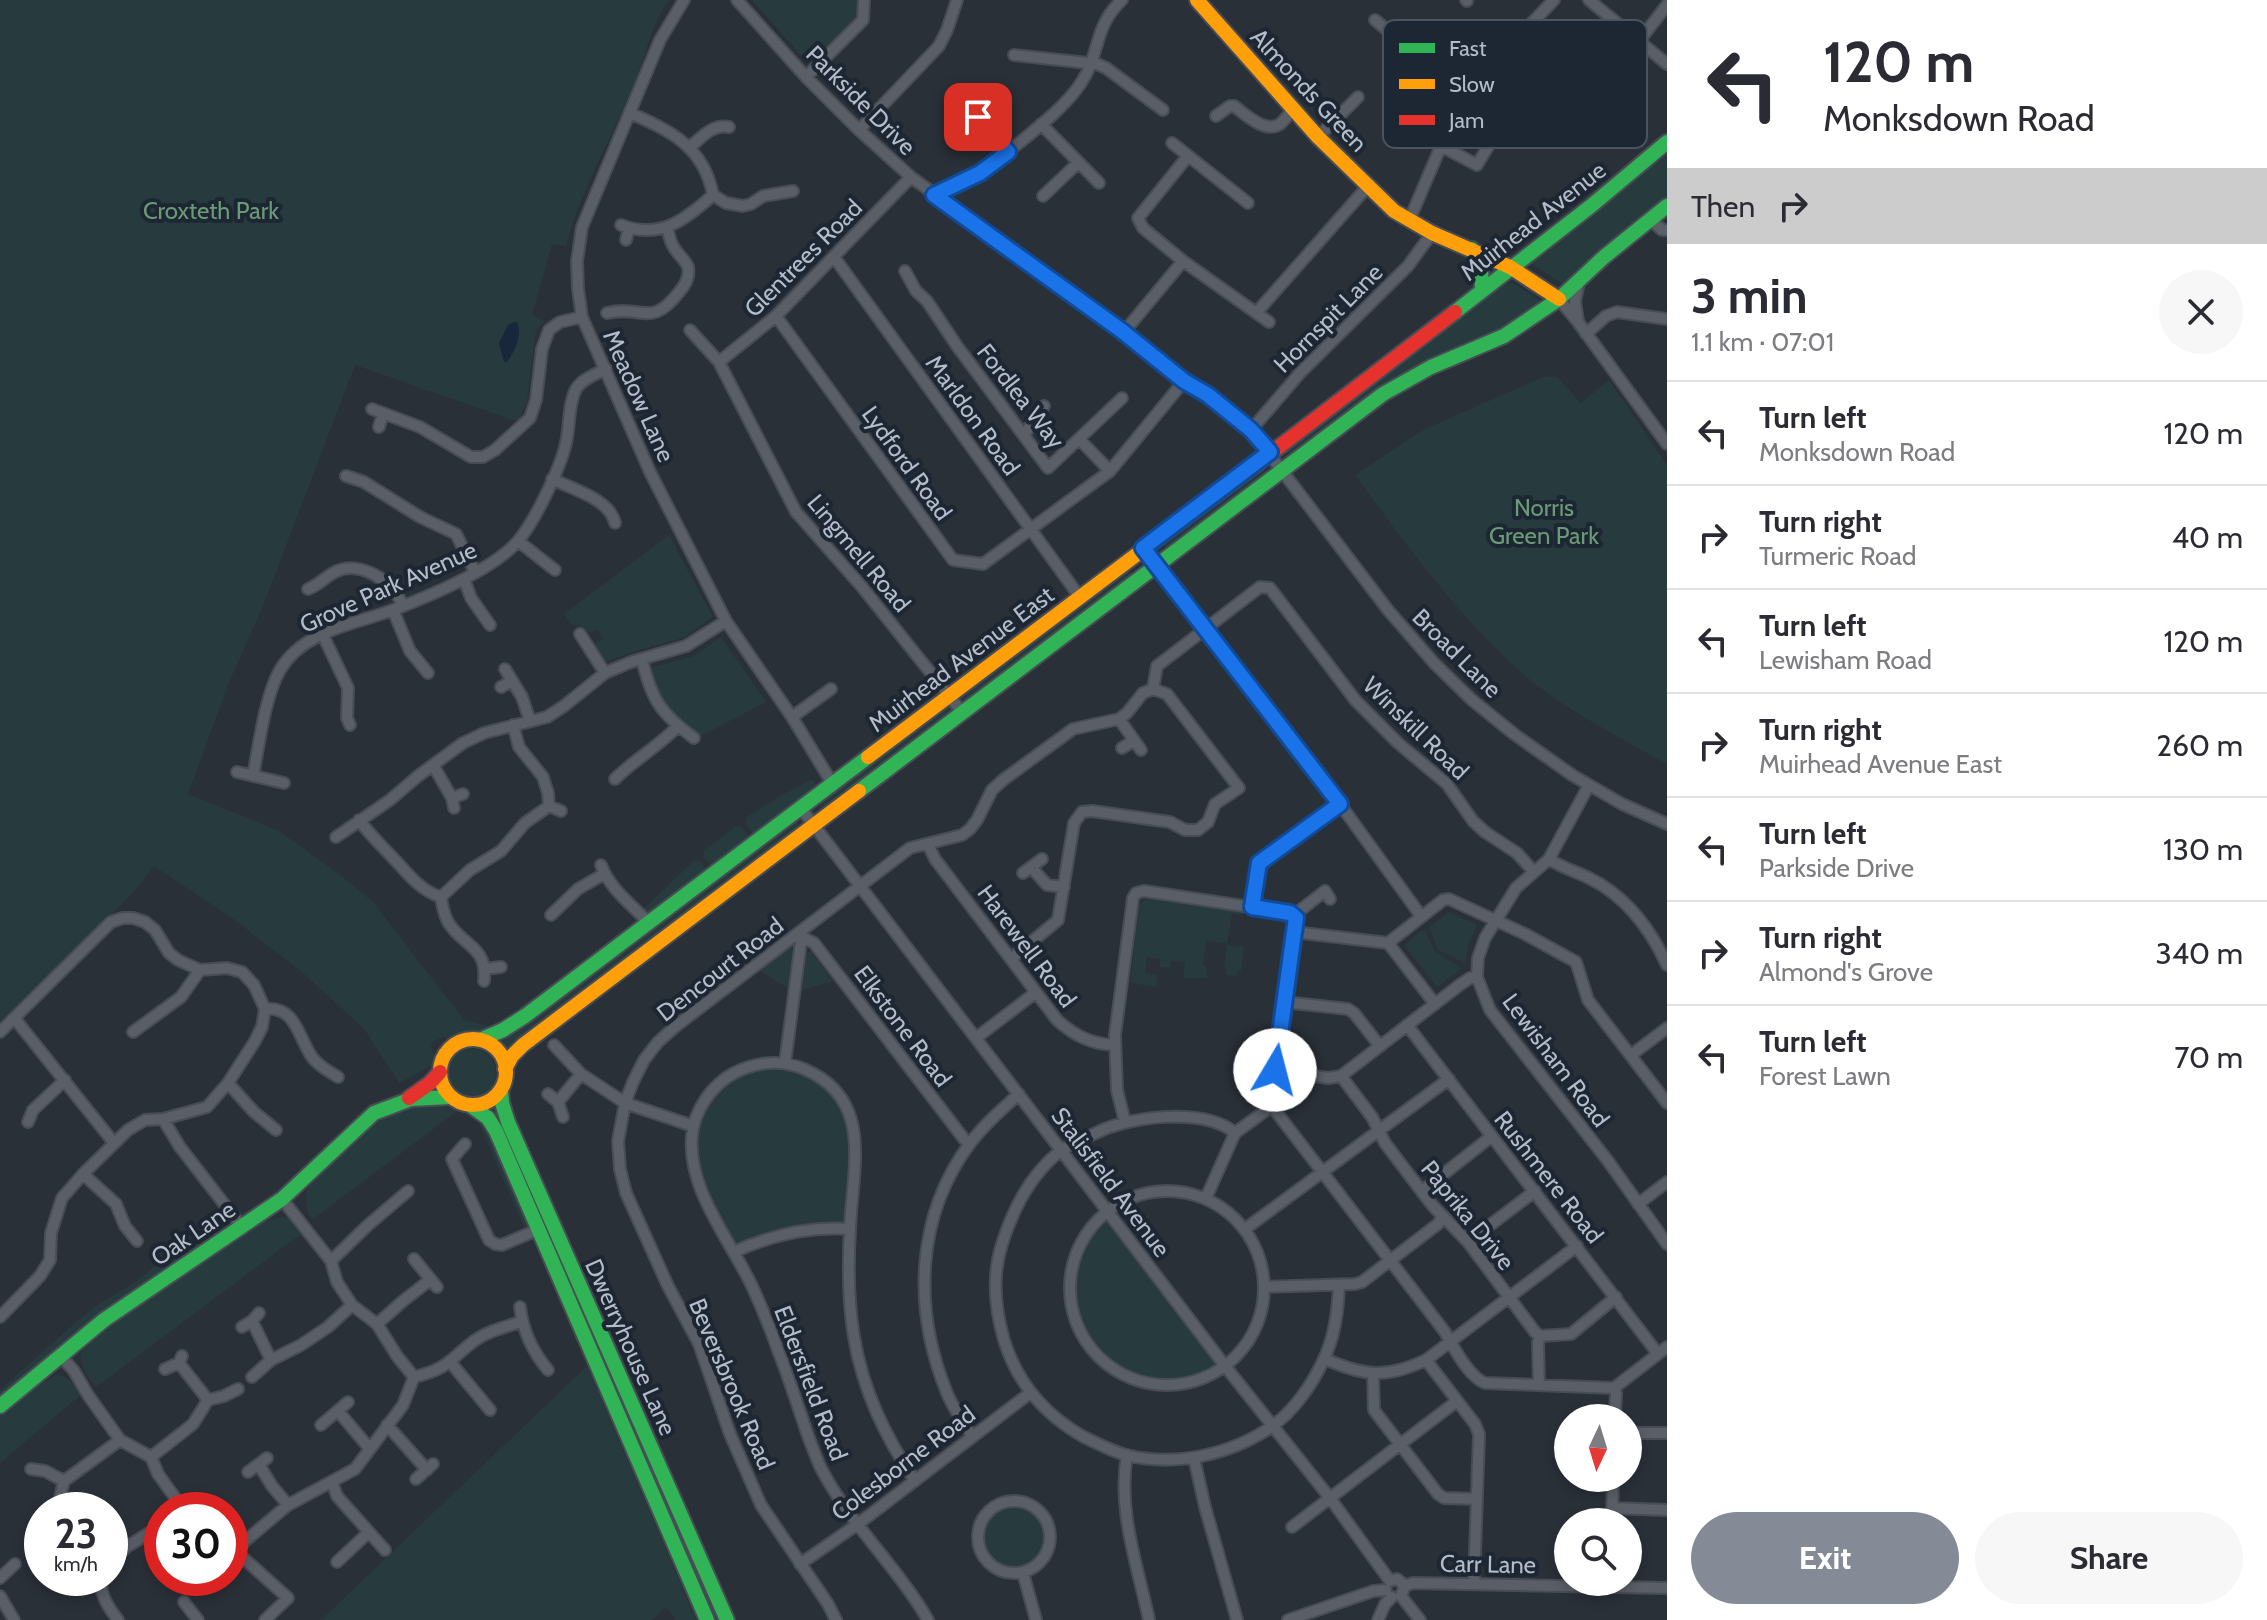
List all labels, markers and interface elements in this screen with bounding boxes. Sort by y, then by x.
legend [1383,20,1647,148]
street label: Almonds Green [1245,22,1373,158]
text: 120 m [1823,28,1974,96]
icon: left [1691,32,1795,136]
text: Fast [1449,35,1487,62]
street label: Parkside Drive [800,39,922,161]
text: Slow [1449,71,1495,98]
pin [944,83,1012,151]
icon: arrive [956,95,1000,139]
text: Monksdown Road [1823,96,2095,140]
text: Jam [1448,107,1484,134]
street label: Muirhead Avenue [1455,155,1611,287]
icon: right [1771,184,1815,228]
text: Then [1691,188,1755,225]
street label: Glentrees Road [738,193,868,323]
park label: Croxteth Park [143,196,279,225]
street label: Hornspit Lane [1268,258,1388,378]
text: 3 min [1691,267,1807,325]
button: close [2159,270,2243,354]
street label: Meadow Lane [597,325,681,467]
text: 1.1 km · 07:01 [1691,326,1834,358]
street label: Fordlea Way [971,338,1071,454]
street label: Marldon Road [920,349,1026,481]
text: Turn left [1759,399,1867,436]
street label: Lydford Road [856,400,958,526]
icon: left [1691,411,1735,455]
text: 120 m [2163,415,2243,452]
text: Monksdown Road [1759,436,1955,468]
street label: Lingmell Road [801,488,917,618]
park label: Norris Green Park [1489,493,1599,550]
text: Turn right [1759,503,1882,540]
icon: right [1691,515,1735,559]
text: 40 m [2172,519,2243,556]
street label: Grove Park Avenue [295,535,481,639]
text: Turmeric Road [1759,540,1916,572]
street label: Muirhead Avenue East [863,580,1059,738]
street label: Broad Lane [1406,602,1508,704]
text: Turn left [1759,607,1867,644]
icon: left [1691,619,1735,663]
text: 120 m [2163,623,2243,660]
text: Lewisham Road [1759,644,1932,676]
street label: Winskill Road [1357,670,1475,786]
text: Turn right [1759,711,1882,748]
icon: right [1691,723,1735,767]
text: 260 m [2156,727,2243,764]
text: Muirhead Avenue East [1759,748,2002,780]
text: Turn left [1759,815,1867,852]
icon: left [1691,827,1735,871]
text: 130 m [2163,831,2243,868]
text: Parkside Drive [1759,852,1914,884]
street label: Harewell Road [971,879,1083,1013]
street label: Dencourt Road [651,911,789,1027]
text: Turn right [1759,919,1882,956]
icon: right [1691,931,1735,975]
text: 340 m [2155,935,2243,972]
text: Almond's Grove [1759,956,1933,988]
street label: Elkstone Road [848,960,958,1092]
street label: Lewisham Road [1496,988,1616,1132]
text: Turn left [1759,1023,1867,1060]
position arrow [1233,1028,1317,1112]
icon: left [1691,1035,1735,1079]
text: 70 m [2174,1039,2243,1076]
text: Forest Lawn [1759,1060,1891,1092]
street label: Stalisfield Avenue [1045,1102,1177,1262]
street label: Rushmere Road [1488,1105,1610,1249]
street label: Paprika Drive [1415,1154,1521,1276]
street label: Oak Lane [145,1194,241,1272]
street label: Dwerryhouse Lane [579,1254,683,1440]
street label: Beversbrook Road [683,1294,781,1474]
street label: Eldersfield Road [768,1301,854,1465]
street label: Colesborne Road [825,1399,981,1527]
north arrow [1554,1404,1642,1492]
map controls [1554,1404,1642,1596]
speed limit sign: 30 [144,1492,248,1596]
button: search [1554,1508,1642,1596]
text: 23 [55,1509,97,1558]
button: Exit [1691,1512,1959,1604]
button: Share [1975,1512,2243,1604]
street label: Carr Lane [1440,1549,1536,1579]
text: km/h [54,1552,98,1576]

